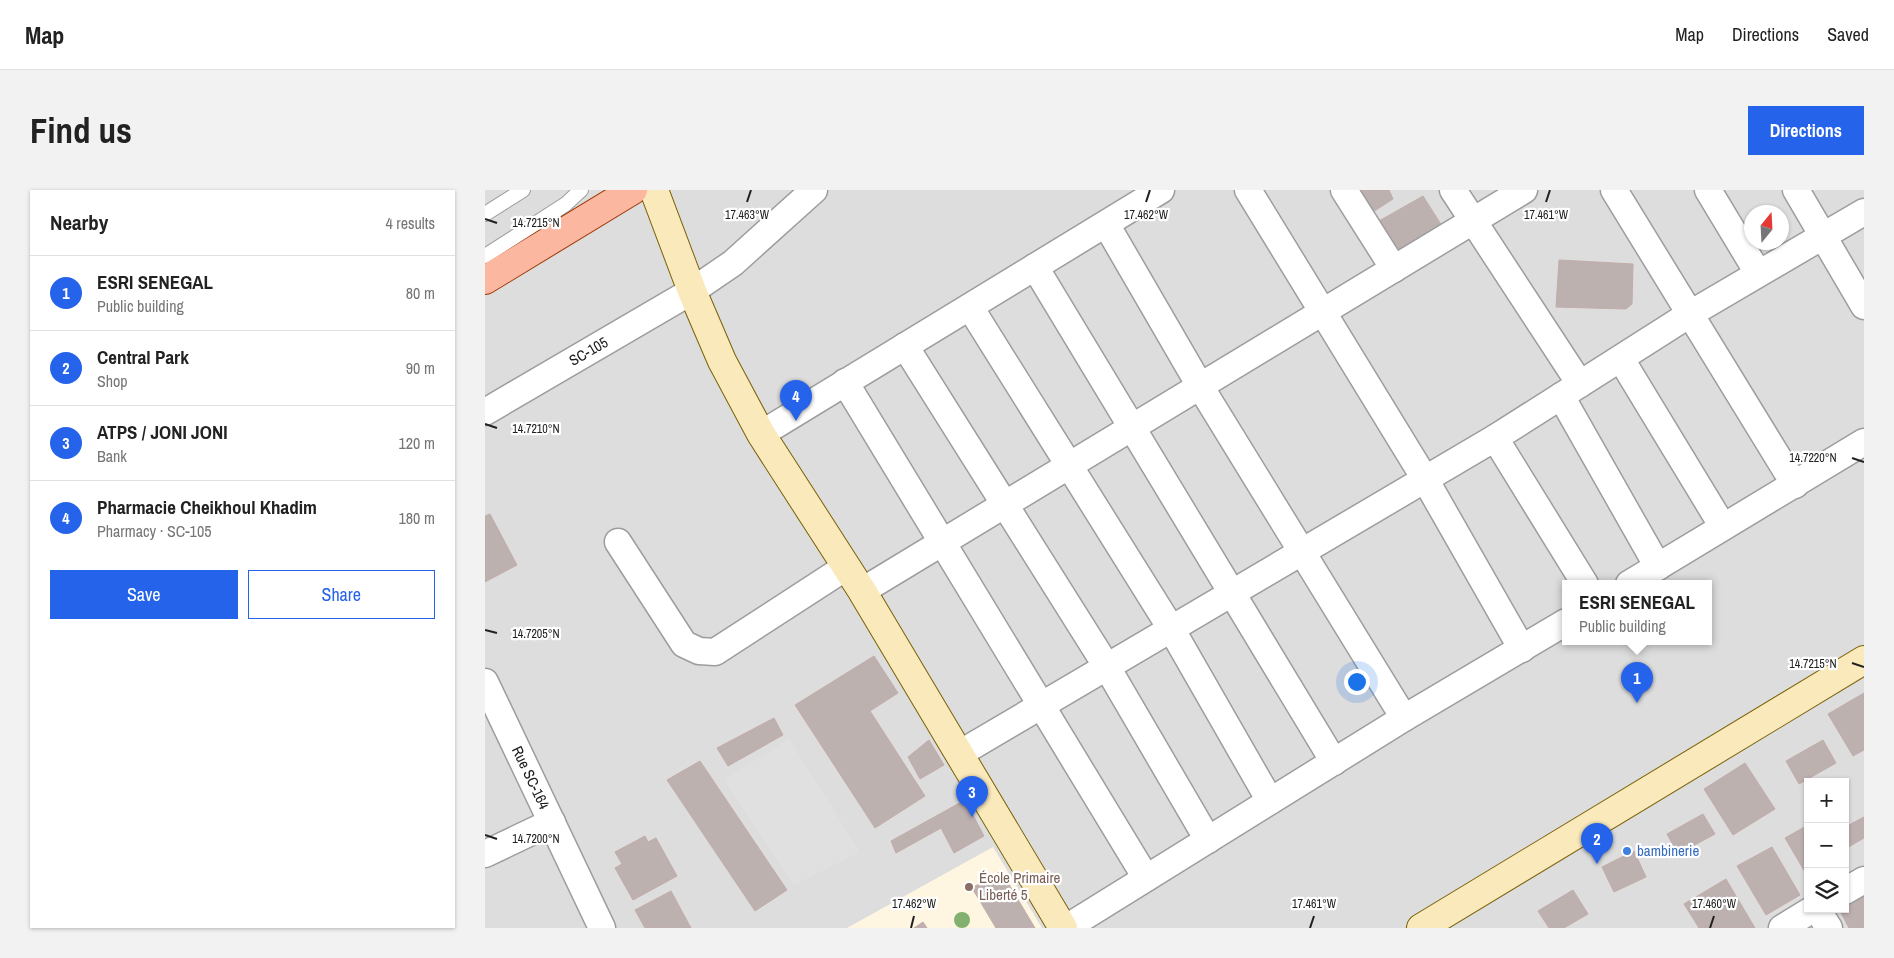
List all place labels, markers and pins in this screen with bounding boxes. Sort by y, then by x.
pin: 4 [780,380,812,421]
pin: 1 [1621,662,1653,703]
pin: 3 [956,776,988,817]
pin: 2 [1581,823,1613,864]
place label: bambinerie [1637,840,1699,861]
marker: bambinerie [1621,845,1633,857]
place label: École Primaire Liberté 5 [979,867,1061,905]
marker: École Primaire Liberté 5 [963,881,975,893]

